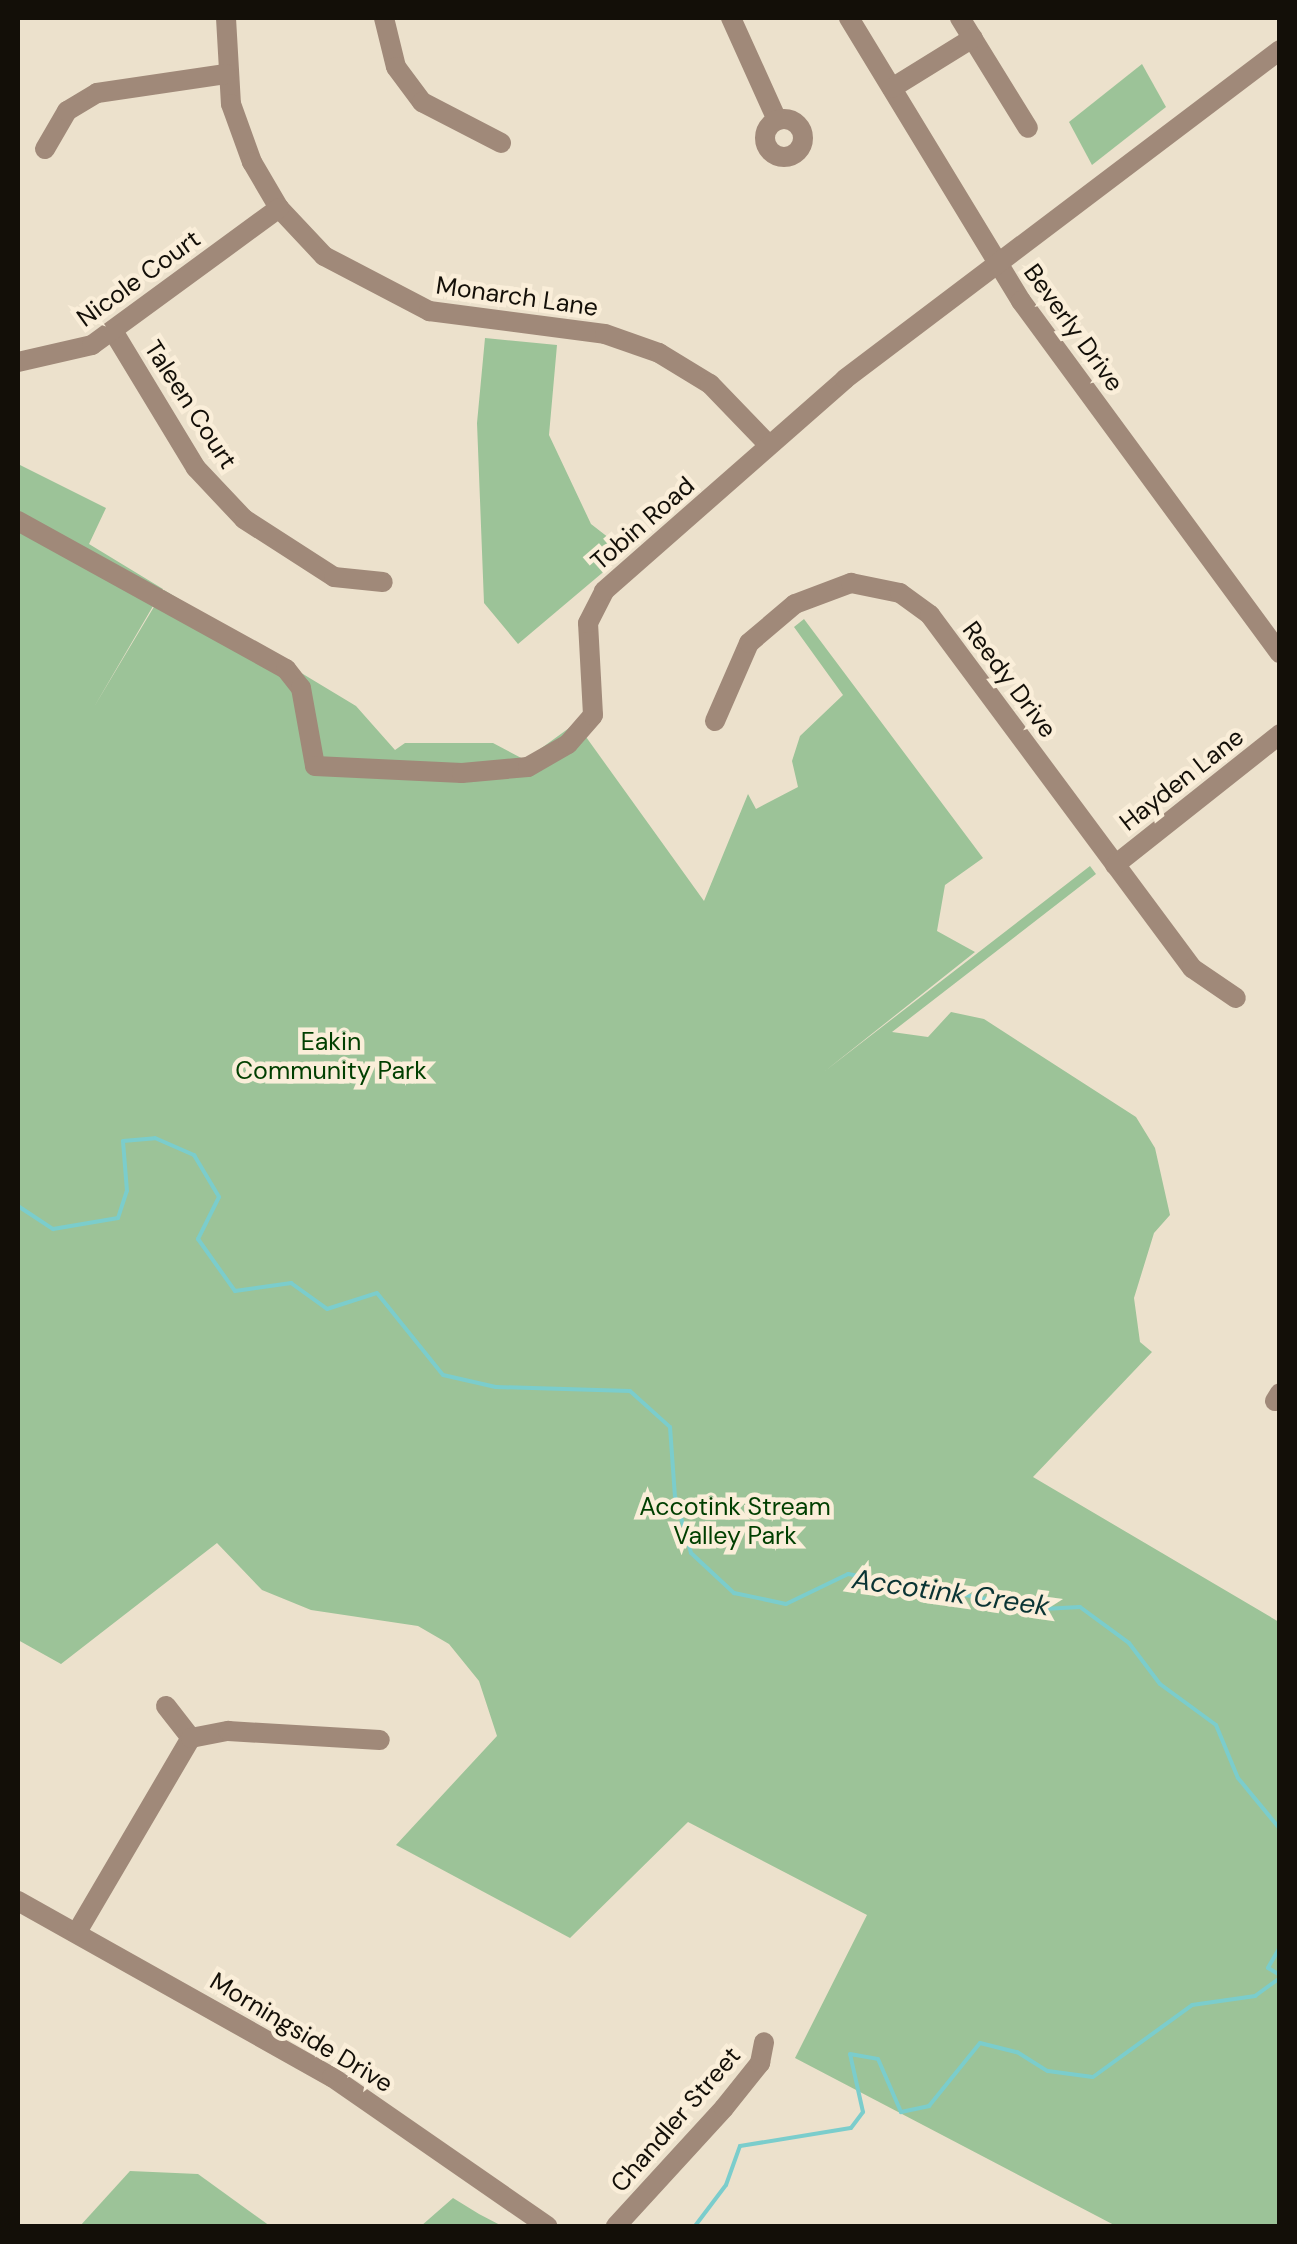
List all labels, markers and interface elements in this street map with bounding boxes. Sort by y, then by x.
street label: Nicole Court [72,224,206,334]
street label: Beverly Drive [1017,258,1129,398]
street label: Monarch Lane [434,271,600,323]
street label: Taleen Court [137,335,243,475]
street label: Tobin Road [585,471,701,577]
street label: Reedy Drive [956,616,1062,744]
street label: Hayden Lane [1114,722,1250,838]
park label: Eakin Community Park [235,1028,427,1087]
park label: Accotink Stream Valley Park [639,1493,831,1552]
water label: Accotink Creek [850,1563,1052,1623]
street label: Morningside Drive [204,1967,398,2099]
street label: Chandler Street [605,2041,747,2199]

